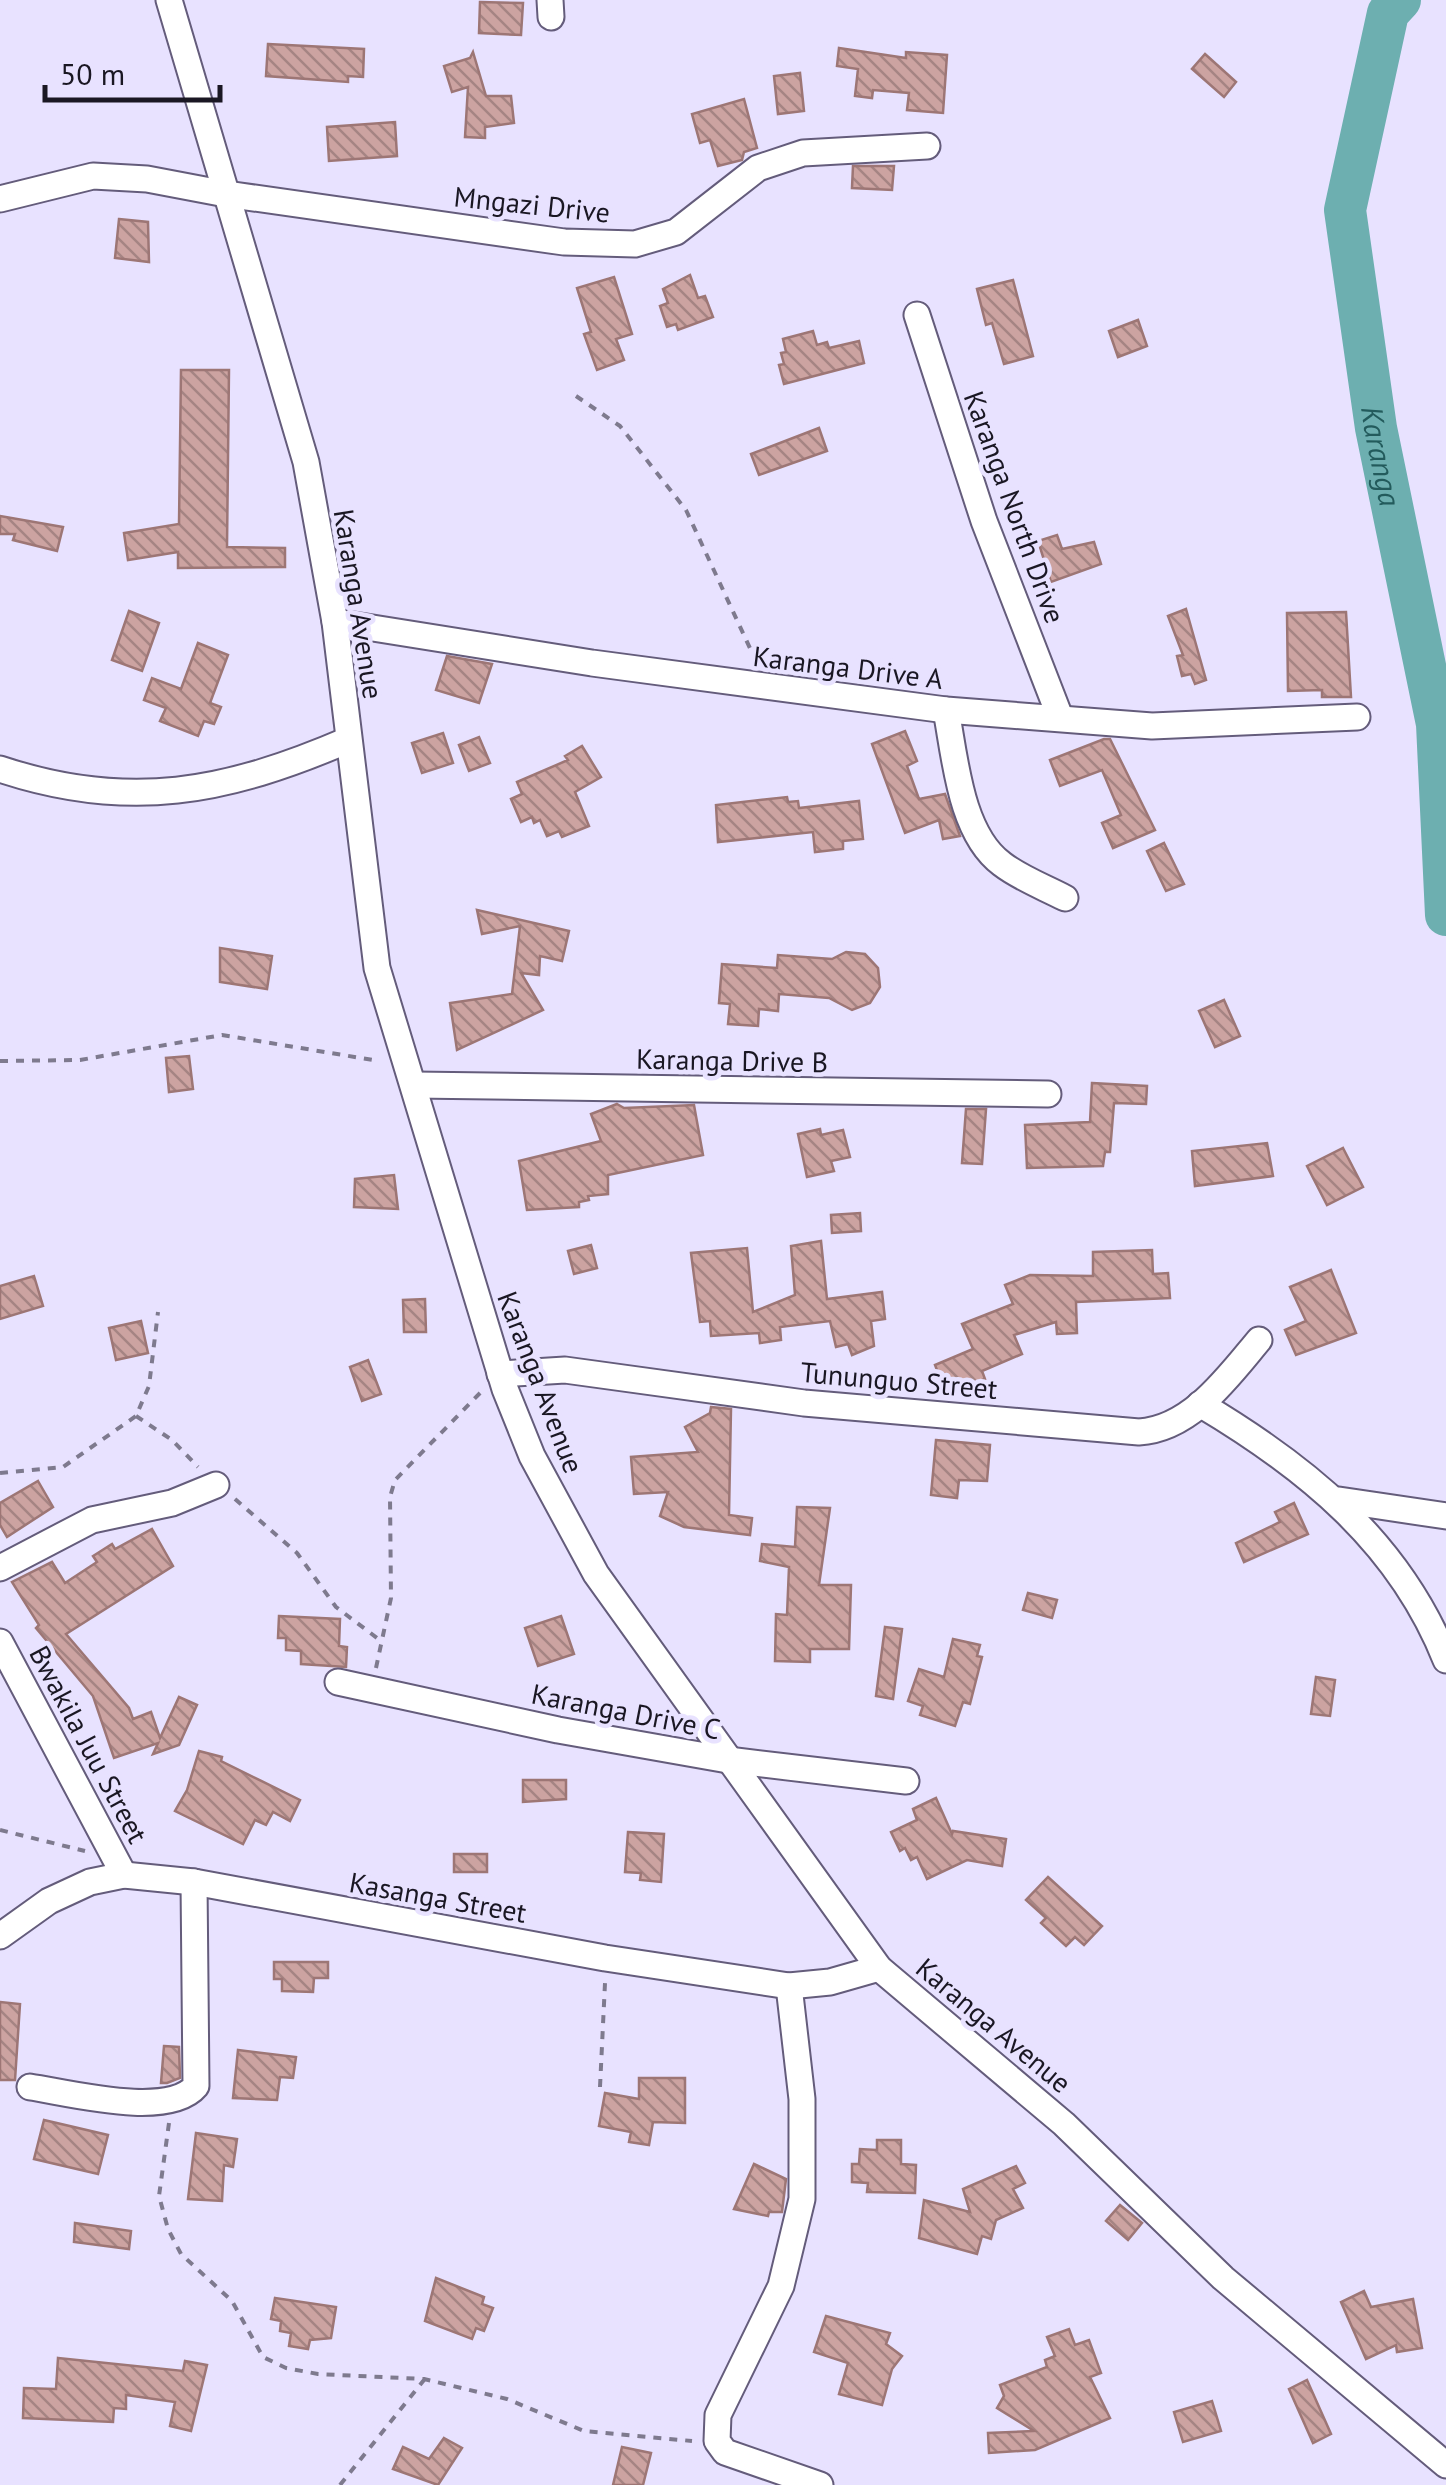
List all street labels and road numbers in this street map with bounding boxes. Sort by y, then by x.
street label: Mngazi Drive [452,177,612,231]
street label: Karanga North Drive [956,386,1074,628]
street label: Karanga Avenue [326,506,392,702]
street label: Karanga Drive A [751,637,946,697]
street label: Karanga Drive B [636,1040,828,1080]
street label: Karanga Avenue [489,1286,593,1478]
street label: Tununguo Street [799,1353,1000,1407]
street label: Bwakila Juu Street [21,1639,157,1850]
street label: Karanga Drive C [528,1675,724,1747]
street label: Kasanga Street [347,1863,530,1931]
street label: Karanga Avenue [909,1949,1079,2101]

